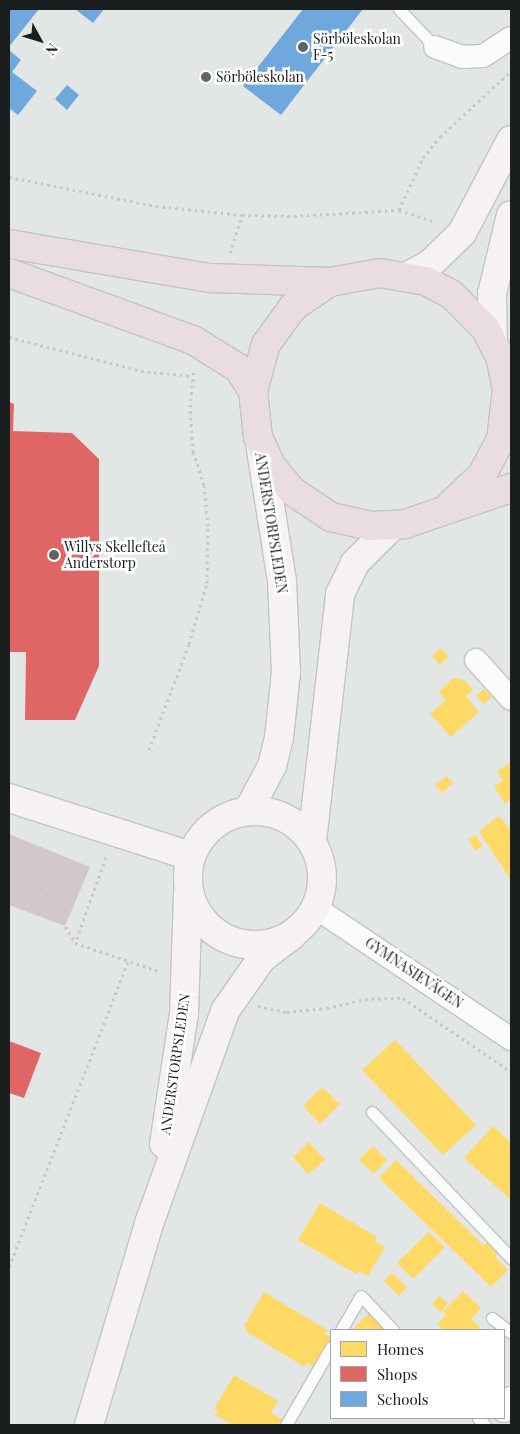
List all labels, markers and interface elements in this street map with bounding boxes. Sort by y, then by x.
north arrow [15,15,65,65]
place label: Sörböleskolan F-5 [313,31,401,64]
text: N [41,40,63,60]
marker: Sörböleskolan F-5 [297,41,309,53]
place label: Sörböleskolan [216,69,304,85]
marker: Sörböleskolan [200,71,212,83]
street label: ANDERSTORPSLEDEN [252,451,290,595]
place label: Willys Skellefteå Anderstorp [64,539,166,572]
marker: Willys Skellefteå Anderstorp [48,549,60,561]
street label: GYMNASIEVÄGEN [362,934,466,1012]
street label: ANDERSTORPSLEDEN [157,992,193,1136]
legend [330,1329,505,1419]
text: Homes [377,1339,424,1359]
text: Shops [377,1364,418,1384]
text: Schools [377,1389,429,1409]

